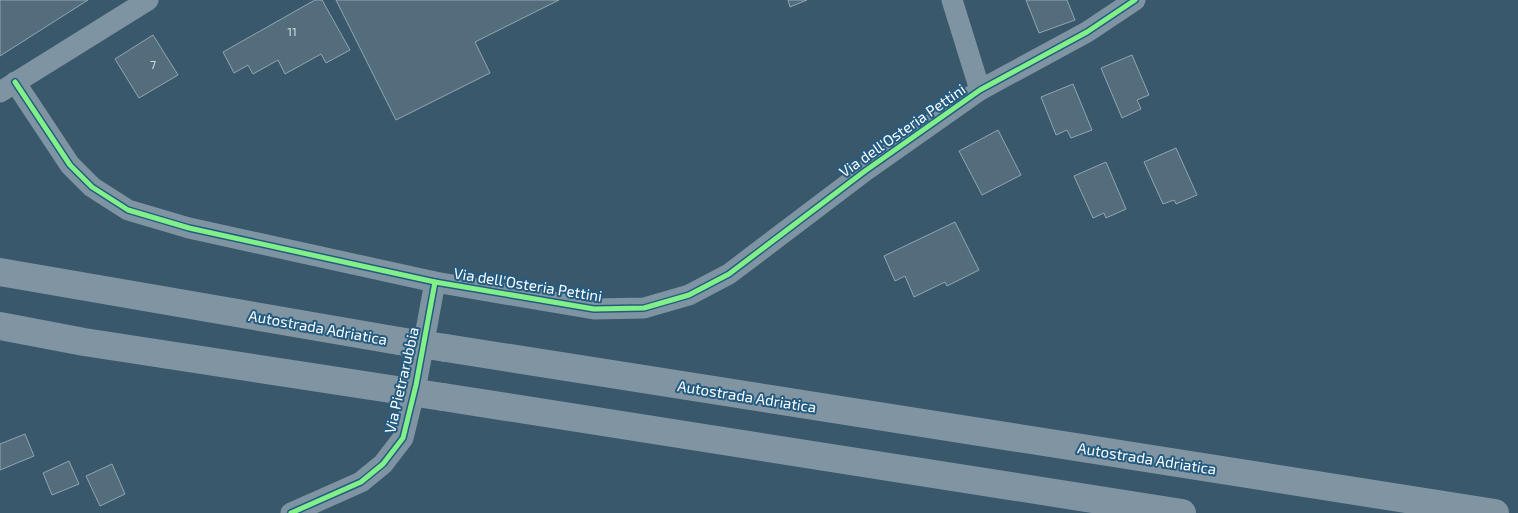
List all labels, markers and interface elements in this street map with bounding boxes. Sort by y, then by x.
house number: 11 [287,24,297,38]
house number: 7 [150,57,156,71]
street label: Via dell'Osteria Pettini [835,80,969,180]
street label: Via dell'Osteria Pettini [453,263,603,305]
street label: Autostrada Adriatica [247,306,389,348]
street label: Via Pietrarubbia [380,325,422,435]
street label: Autostrada Adriatica [676,376,818,416]
street label: Autostrada Adriatica [1076,438,1218,478]

